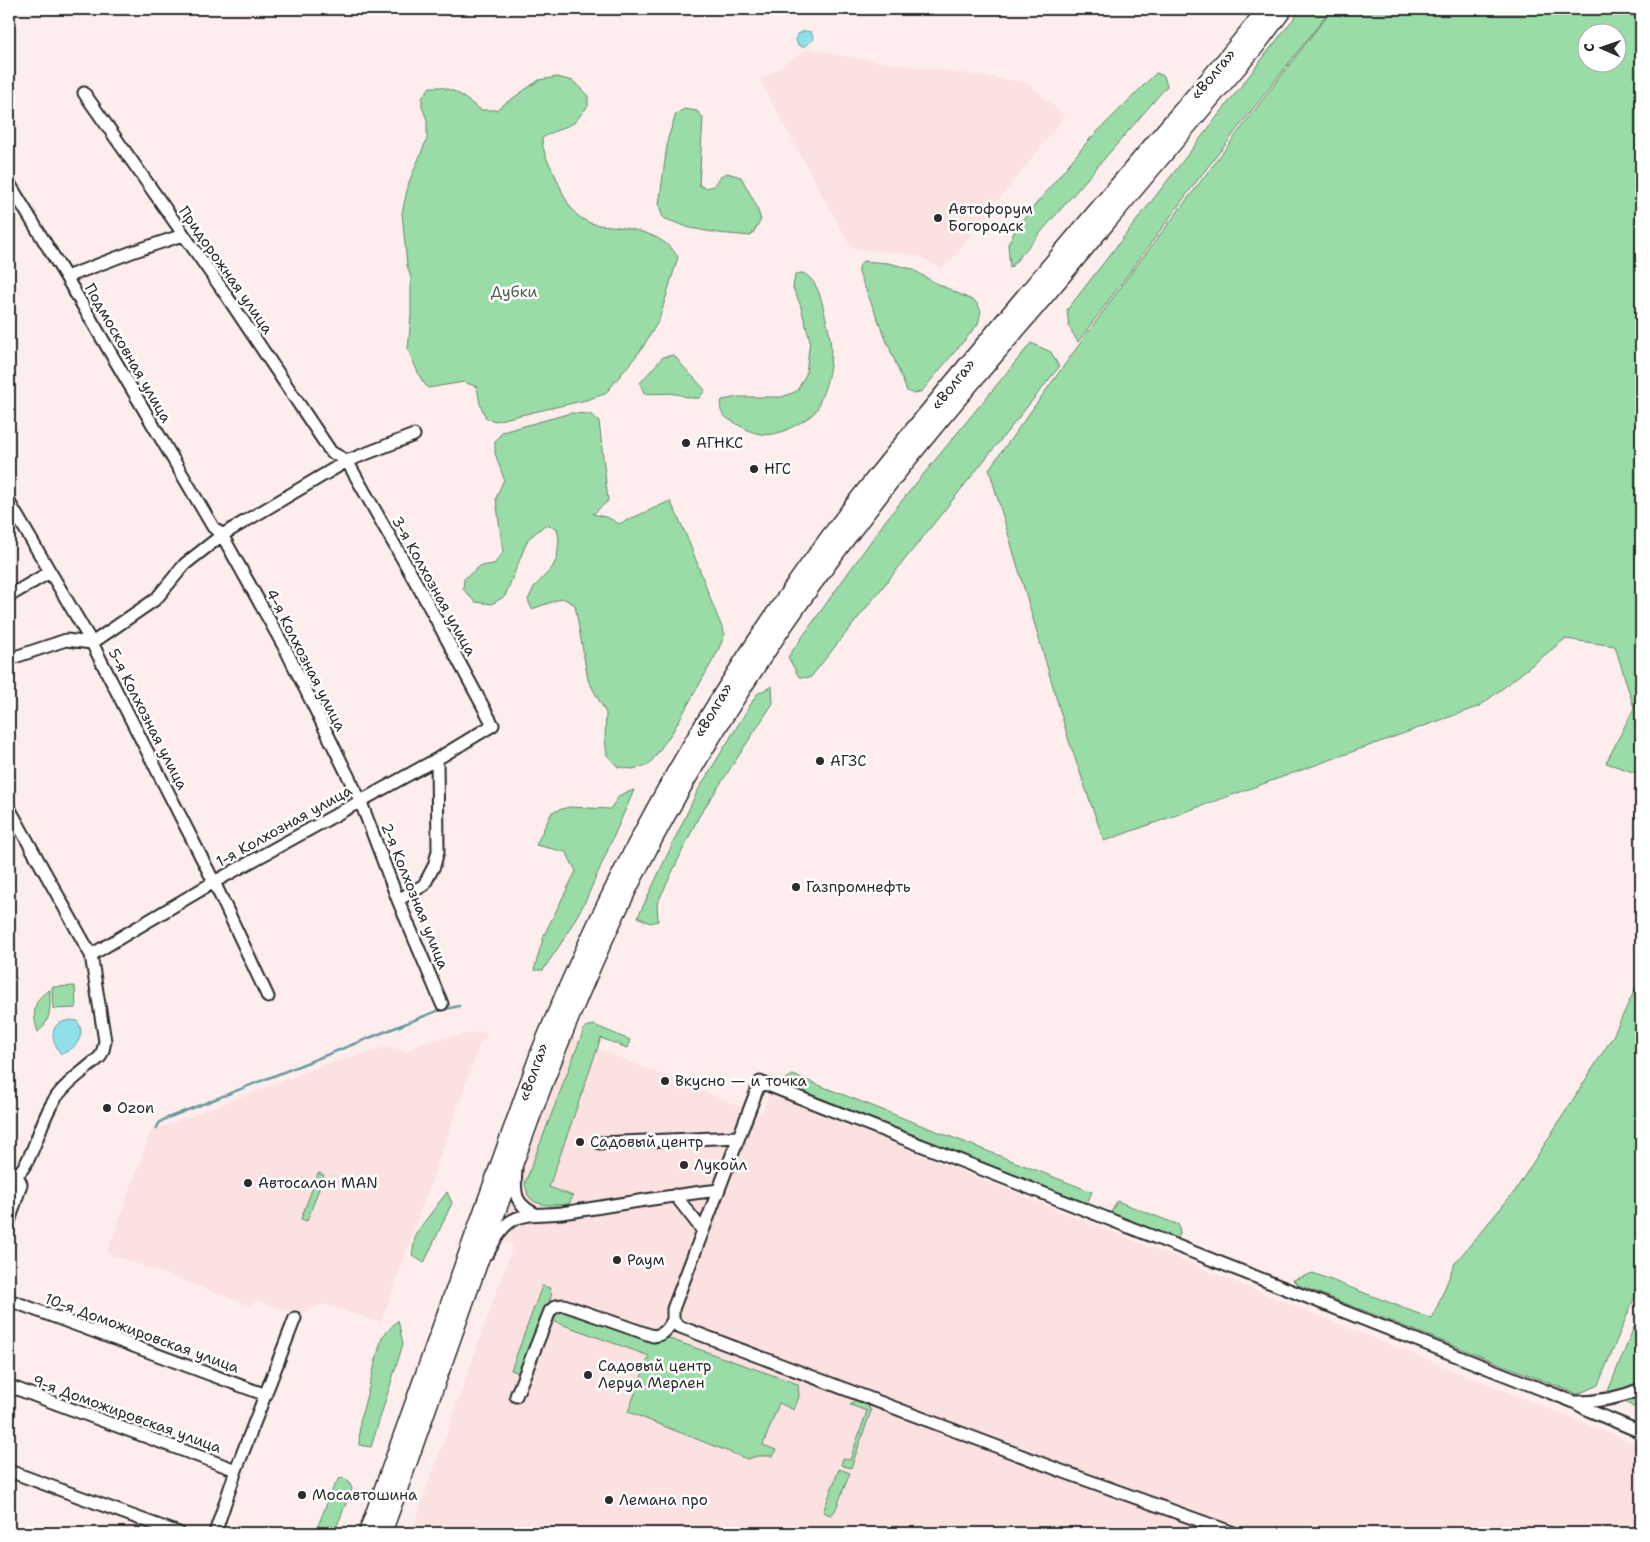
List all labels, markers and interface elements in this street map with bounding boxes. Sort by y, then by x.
north arrow [1578,22,1628,72]
text: С [1580,43,1598,52]
street label: «Волга» [1186,45,1240,103]
place label: Автофорум Богородск [948,199,1033,236]
street label: Придорожная улица [174,202,278,339]
marker: Автофорум Богородск [932,212,944,224]
street label: Подмосковная улица [80,280,176,427]
park label: Дубки [491,282,537,302]
street label: «Волга» [926,354,980,414]
place label: АГНКС [696,433,743,453]
marker: АГНКС [680,437,692,449]
place label: НГС [764,459,791,479]
marker: НГС [748,463,760,475]
street label: 3-я Колхозная улица [387,513,481,660]
street label: 4-я Колхозная улица [261,585,351,735]
street label: 5-я Колхозная улица [104,645,193,794]
street label: «Волга» [689,679,737,741]
place label: АГЗС [830,751,867,771]
marker: АГЗС [814,755,826,767]
street label: 1-я Колхозная улица [212,780,356,872]
street label: 2-я Колхозная улица [376,820,454,973]
place label: Газпромнефть [806,877,911,897]
marker: Газпромнефть [790,881,802,893]
street label: «Волга» [513,1040,553,1104]
place label: Вкусно — и точка [675,1071,808,1091]
marker: Вкусно — и точка [659,1075,671,1087]
place label: Ozon [117,1098,154,1118]
marker: Ozon [101,1102,113,1114]
place label: Садовый центр [590,1132,703,1152]
marker: Садовый центр [574,1136,586,1148]
place label: Лукойл [694,1155,748,1175]
marker: Лукойл [678,1159,690,1171]
place label: Автосалон MAN [258,1173,378,1193]
marker: Автосалон MAN [242,1177,254,1189]
place label: Раум [627,1250,665,1270]
marker: Раум [611,1254,623,1266]
street label: 10-я Доможировская улица [42,1288,243,1378]
place label: Садовый центр Леруа Мерлен [598,1356,711,1393]
marker: Садовый центр Леруа Мерлен [582,1369,594,1381]
street label: 9-я Доможировская улица [30,1370,225,1458]
place label: Мосавтошина [312,1485,418,1505]
marker: Мосавтошина [296,1489,308,1501]
place label: Лемана про [619,1490,708,1510]
marker: Лемана про [603,1494,615,1506]

